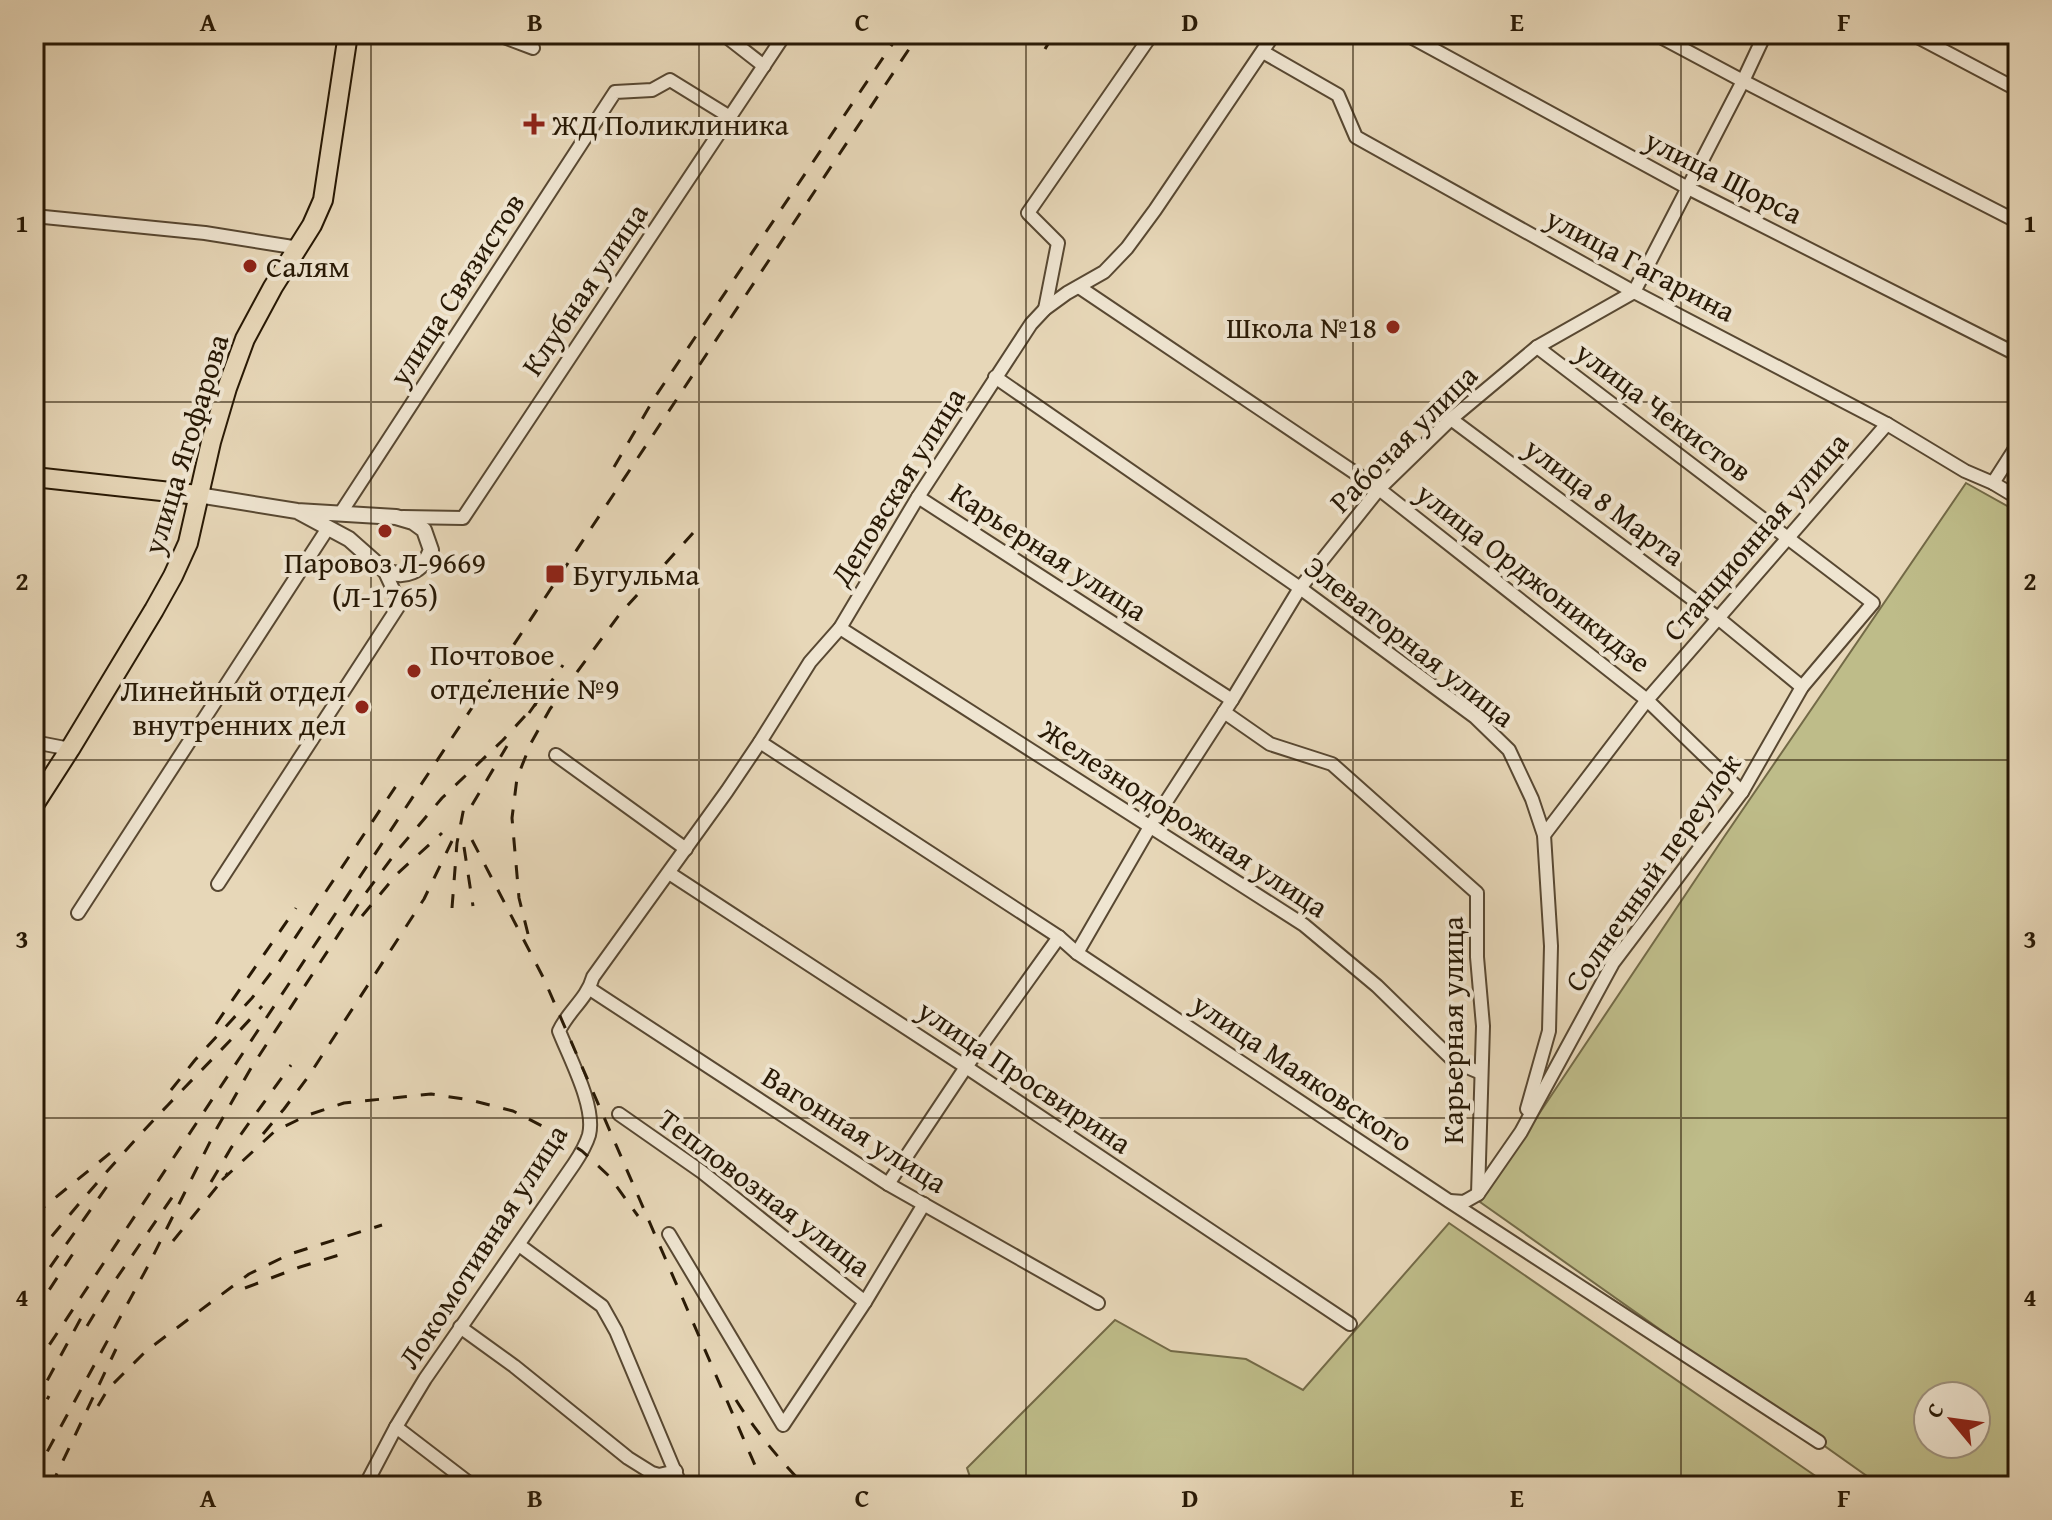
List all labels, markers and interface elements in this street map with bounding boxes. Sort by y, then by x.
text: A [200,2,217,41]
text: B [527,2,543,41]
text: C [855,2,869,41]
text: D [1182,2,1198,41]
text: E [1510,2,1524,41]
text: F [1837,2,1851,41]
place label: ЖД Поликлиника [551,102,789,146]
marker: ЖД Поликлиника [523,113,545,135]
street label: улица Щорса [1636,117,1811,235]
street label: улица Связистов [376,184,535,395]
street label: Клубная улица [510,193,659,384]
street label: улица Гагарина [1537,195,1744,333]
text: 1 [15,203,29,242]
text: 1 [2023,203,2037,242]
place label: Салям [266,244,350,288]
marker: Салям [241,257,259,275]
place label: Школа №18 [1226,305,1377,349]
marker: Школа №18 [1384,318,1402,336]
street label: улица Ягофарова [130,328,240,560]
street label: улица Чекистов [1566,329,1762,492]
street label: Рабочая улица [1319,353,1488,522]
street label: Деповская улица [818,378,976,594]
street label: Станционная улица [1652,421,1859,650]
street label: улица 8 Марта [1515,425,1695,577]
street label: улица Орджоникидзе [1406,470,1661,683]
street label: Карьерная улица [941,471,1157,632]
marker: Паровоз Л-9669 (Л-1765) [376,522,394,540]
place label: Паровоз Л-9669 (Л-1765) [284,540,486,618]
street label: Элеваторная улица [1295,545,1525,738]
place label: Бугульма [573,552,700,596]
text: 2 [15,561,29,600]
text: 2 [2023,561,2037,600]
marker: Бугульма [544,563,566,585]
place label: Почтовое отделение №9 [430,632,619,710]
marker: Почтовое отделение №9 [405,662,423,680]
place label: Линейный отдел внутренних дел [120,668,346,746]
marker: Линейный отдел внутренних дел [353,698,371,716]
street label: Железнодорожная улица [1030,707,1338,928]
street label: Солнечный переулок [1553,743,1751,1000]
street label: Карьерная улица [1430,915,1474,1144]
text: 3 [15,919,29,958]
text: 3 [2023,919,2037,958]
street label: улица Маяковского [1183,981,1422,1163]
street label: улица Просвирина [908,987,1141,1165]
street label: Вагонная улица [754,1054,957,1204]
street label: Тепловозная улица [649,1097,881,1287]
street label: Локомотивная улица [386,1115,578,1377]
text: 4 [15,1277,29,1316]
text: 4 [2023,1277,2037,1316]
north arrow [1912,1380,1992,1460]
text: С [1917,1397,1952,1424]
text: A [200,1478,217,1517]
text: B [527,1478,543,1517]
text: C [855,1478,869,1517]
text: D [1182,1478,1198,1517]
text: E [1510,1478,1524,1517]
text: F [1837,1478,1851,1517]

